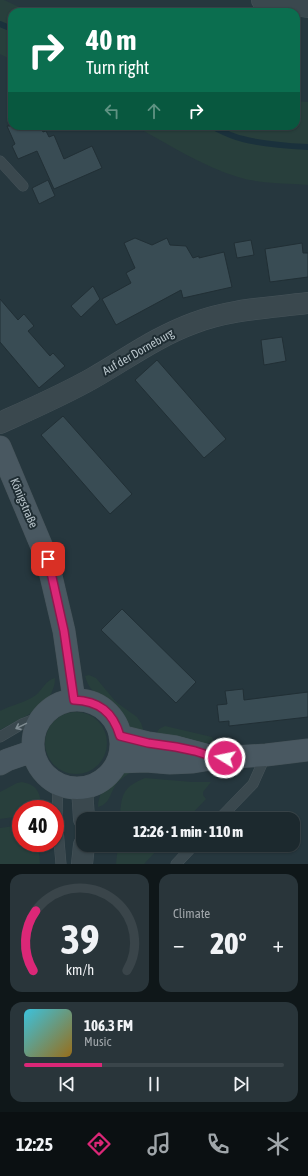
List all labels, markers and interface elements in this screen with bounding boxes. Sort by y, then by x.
icon: right [20,24,72,76]
text: 40 m [86,24,136,56]
text: Turn right [86,57,149,78]
icon: left [101,100,123,122]
icon: ahead [143,100,165,122]
icon: right [185,100,207,122]
street label: Auf der Dorneburg [100,326,177,378]
street label: Königstraße [7,476,41,530]
pin [31,542,65,576]
icon: arrive [37,548,59,570]
one-way arrow [15,722,27,730]
position arrow [204,737,246,779]
speed limit sign: 40 [12,800,64,852]
text: 12:26 · 1 min · 110 m [133,823,243,840]
text: Climate [173,906,210,921]
text: 39 [60,915,99,963]
text: 20° [210,926,247,960]
text: − [173,931,184,957]
text: + [273,931,284,957]
text: km/h [65,962,94,978]
text: 106.3 FM [84,1017,133,1034]
text: Music [84,1034,111,1049]
icon: previous [56,1073,78,1095]
icon: pause [143,1073,165,1095]
icon: next [230,1073,252,1095]
icon: directions [85,1130,113,1158]
icon: music [145,1130,173,1158]
icon: phone [204,1130,232,1158]
icon: climate [264,1130,292,1158]
text: 12:25 [16,1134,53,1155]

